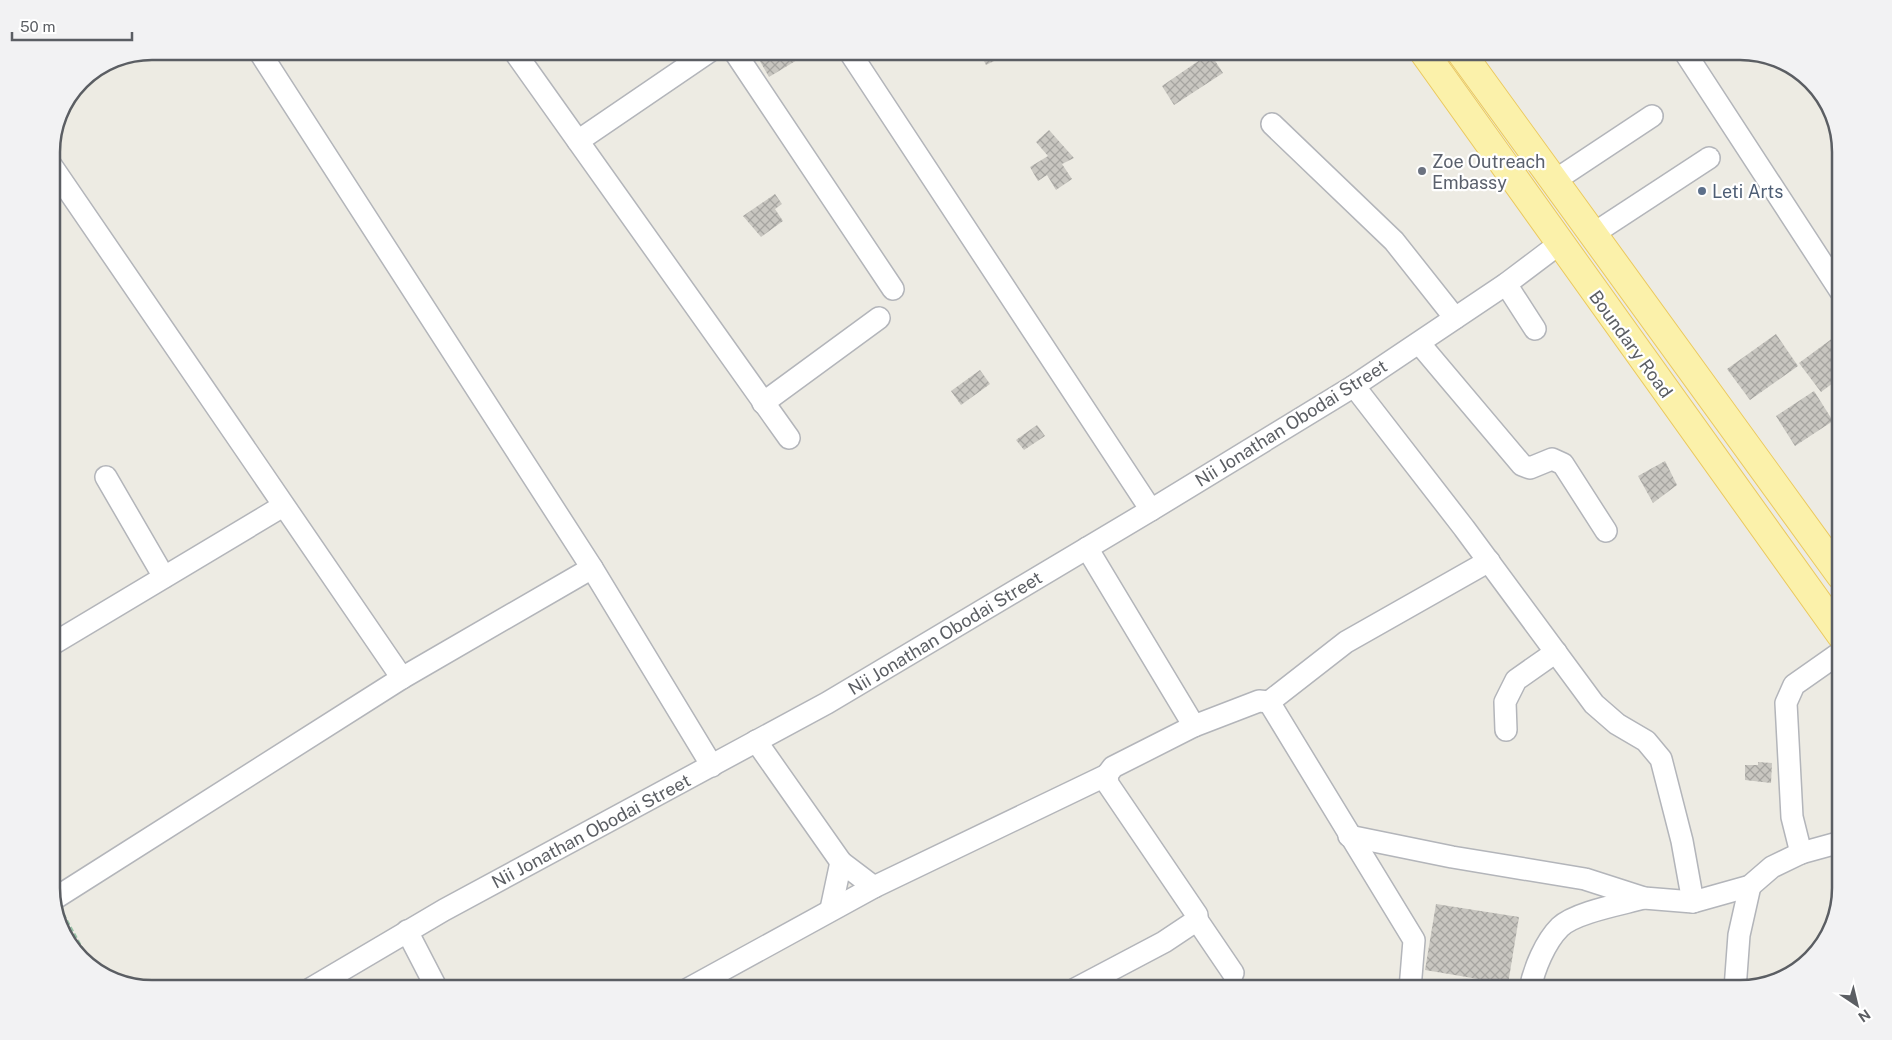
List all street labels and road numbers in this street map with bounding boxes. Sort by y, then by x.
street label: Boundary Road [1585,286,1677,402]
street label: Nii Jonathan Obodai Street [1191,355,1391,491]
street label: Nii Jonathan Obodai Street [844,567,1046,699]
street label: Nii Jonathan Obodai Street [488,770,694,892]

